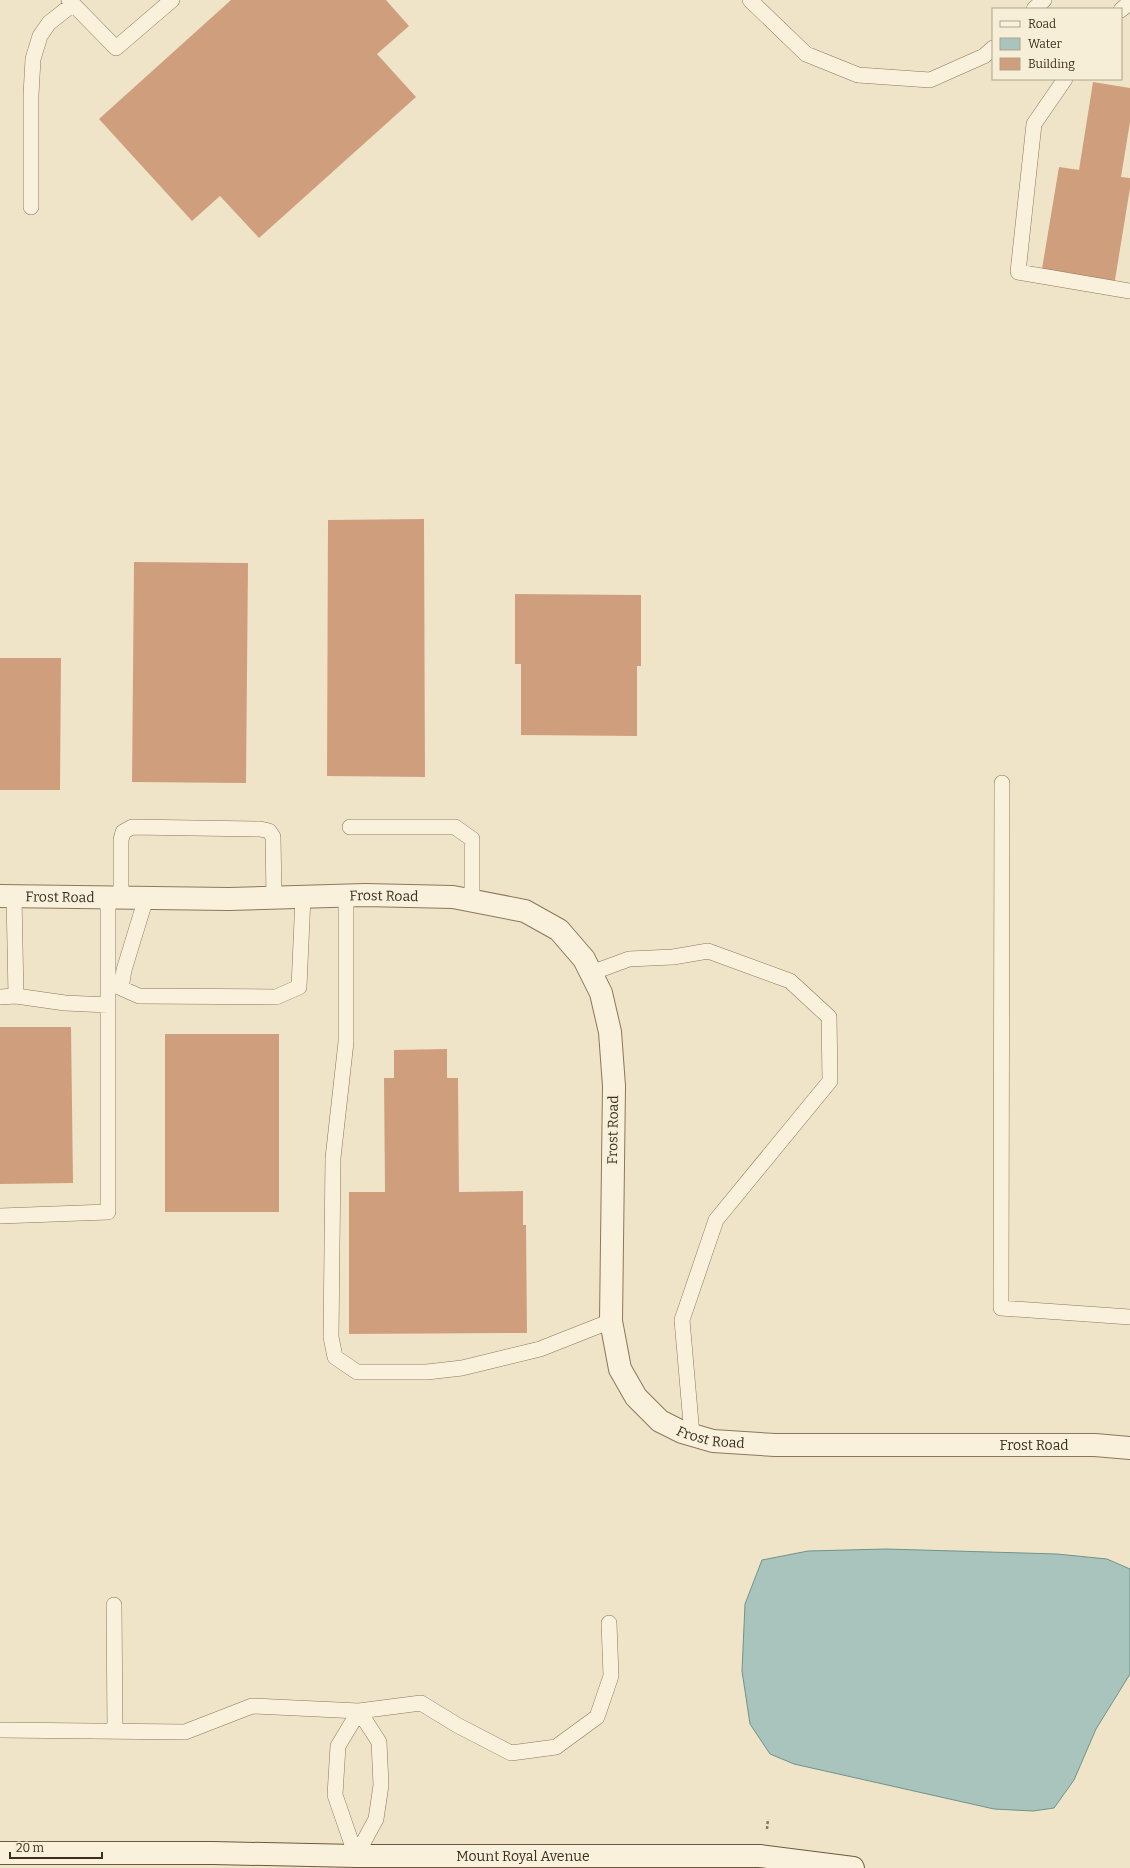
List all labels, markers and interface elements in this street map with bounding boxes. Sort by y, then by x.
legend [992,8,1122,80]
text: Road [1028,17,1056,31]
text: Water [1028,37,1063,51]
text: Building [1028,57,1075,71]
street label: Frost Road [349,886,419,905]
street label: Frost Road [25,888,95,906]
street label: Frost Road [604,1095,622,1165]
street label: Frost Road [674,1422,745,1452]
street label: Frost Road [1000,1437,1069,1454]
scale bar [10,1834,102,1860]
text: 20 m [16,1841,45,1855]
street label: Mount Royal Avenue [456,1848,590,1865]

